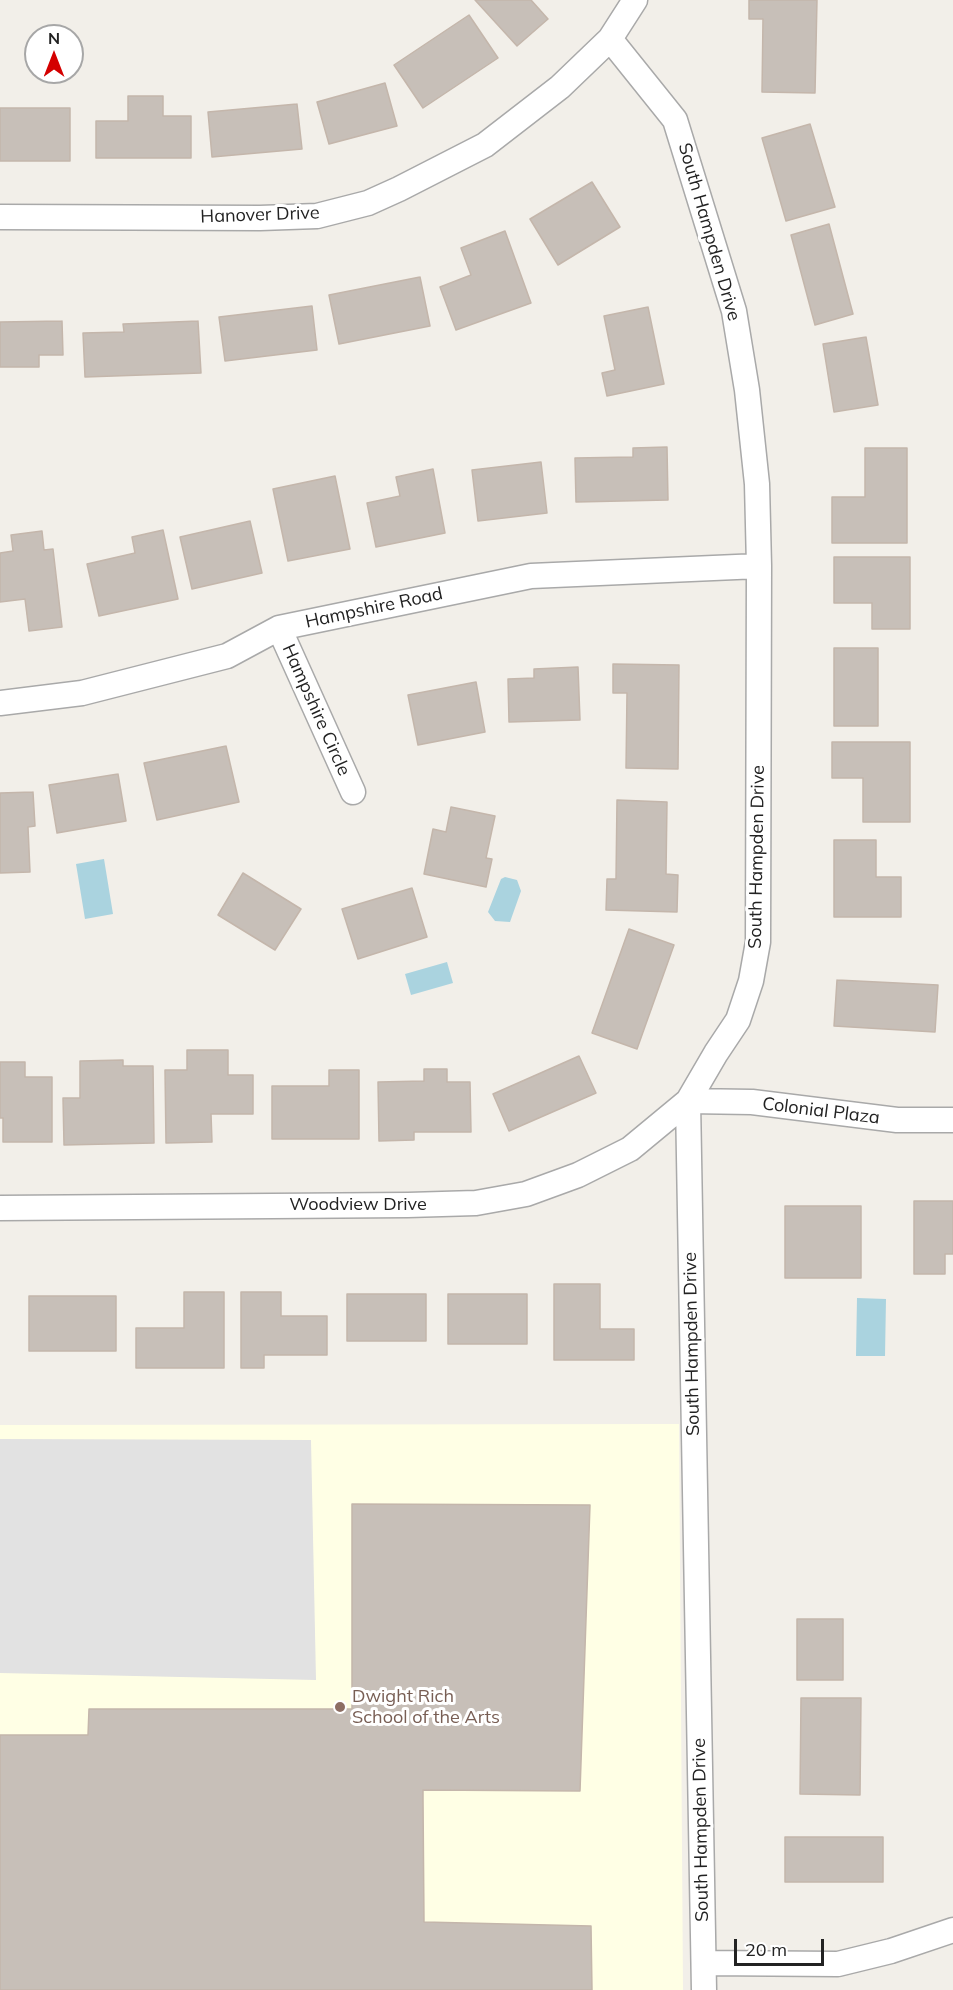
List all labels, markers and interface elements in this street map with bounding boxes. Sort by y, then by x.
north arrow [24,24,84,84]
text: N [48,28,60,48]
street label: South Hampden Drive [673,141,745,323]
street label: Hanover Drive [200,202,320,228]
street label: Hampshire Road [303,583,445,633]
street label: Hampshire Circle [277,641,355,779]
street label: South Hampden Drive [745,765,769,949]
street label: Colonial Plaza [761,1093,881,1129]
street label: Woodview Drive [289,1194,427,1216]
street label: South Hampden Drive [680,1252,704,1436]
place label: Dwight Rich School of the Arts [352,1686,500,1728]
marker: Dwight Rich School of the Arts [333,1700,347,1714]
street label: South Hampden Drive [689,1738,713,1922]
scale bar [737,1927,827,1965]
text: 20 m [745,1938,787,1961]

